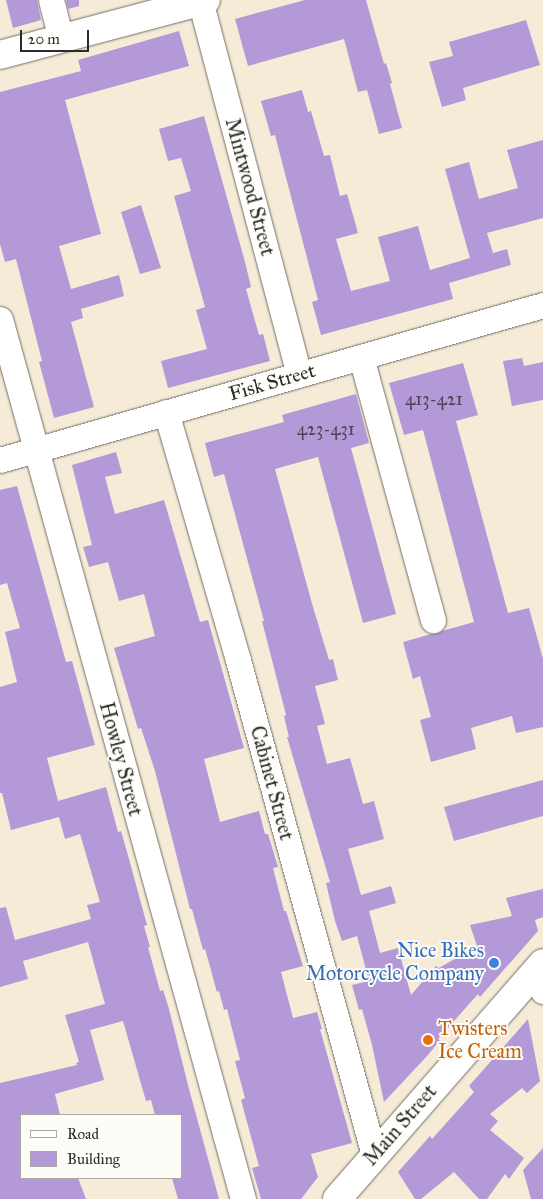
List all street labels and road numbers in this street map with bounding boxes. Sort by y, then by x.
street label: Mintwood Street [220,116,280,258]
street label: Fisk Street [226,358,318,406]
street label: Howley Street [94,699,148,819]
street label: Cabinet Street [245,723,299,843]
street label: Main Street [358,1080,442,1170]

